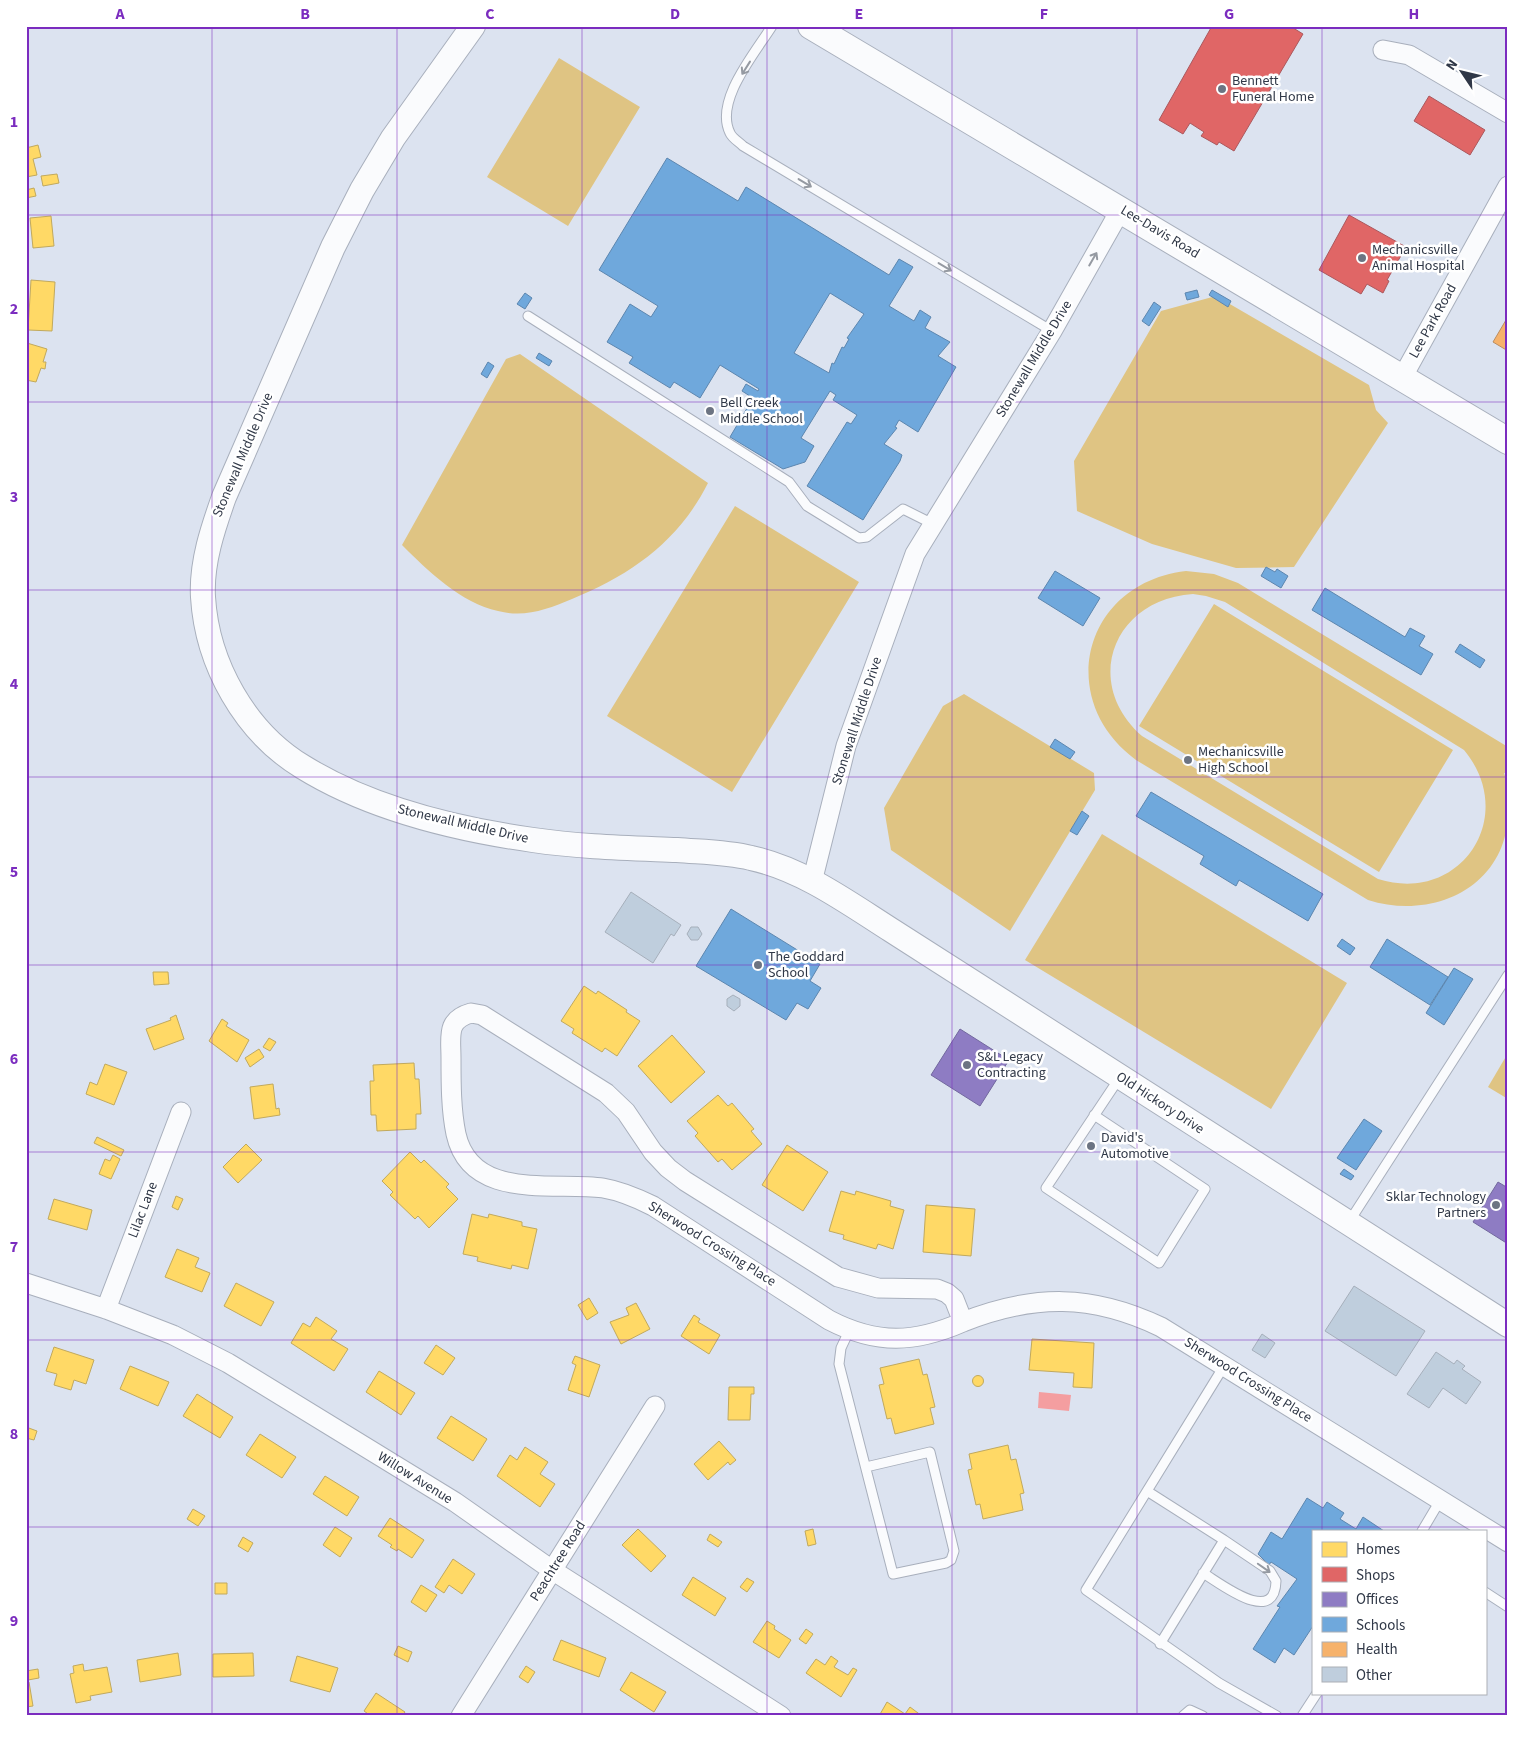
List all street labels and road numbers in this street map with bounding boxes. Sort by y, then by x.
street label: Lee-Davis Road [1117,200,1203,264]
street label: Lee Park Road [1404,280,1462,362]
street label: Stonewall Middle Drive [991,297,1077,421]
street label: Stonewall Middle Drive [208,390,278,520]
street label: Stonewall Middle Drive [827,654,887,788]
street label: Stonewall Middle Drive [396,799,530,849]
street label: Old Hickory Drive [1112,1067,1208,1139]
street label: Lilac Lane [123,1179,163,1241]
street label: Sherwood Crossing Place [644,1196,780,1292]
street label: Sherwood Crossing Place [1180,1332,1316,1428]
street label: Willow Avenue [374,1447,456,1509]
street label: Peachtree Road [525,1517,591,1605]

